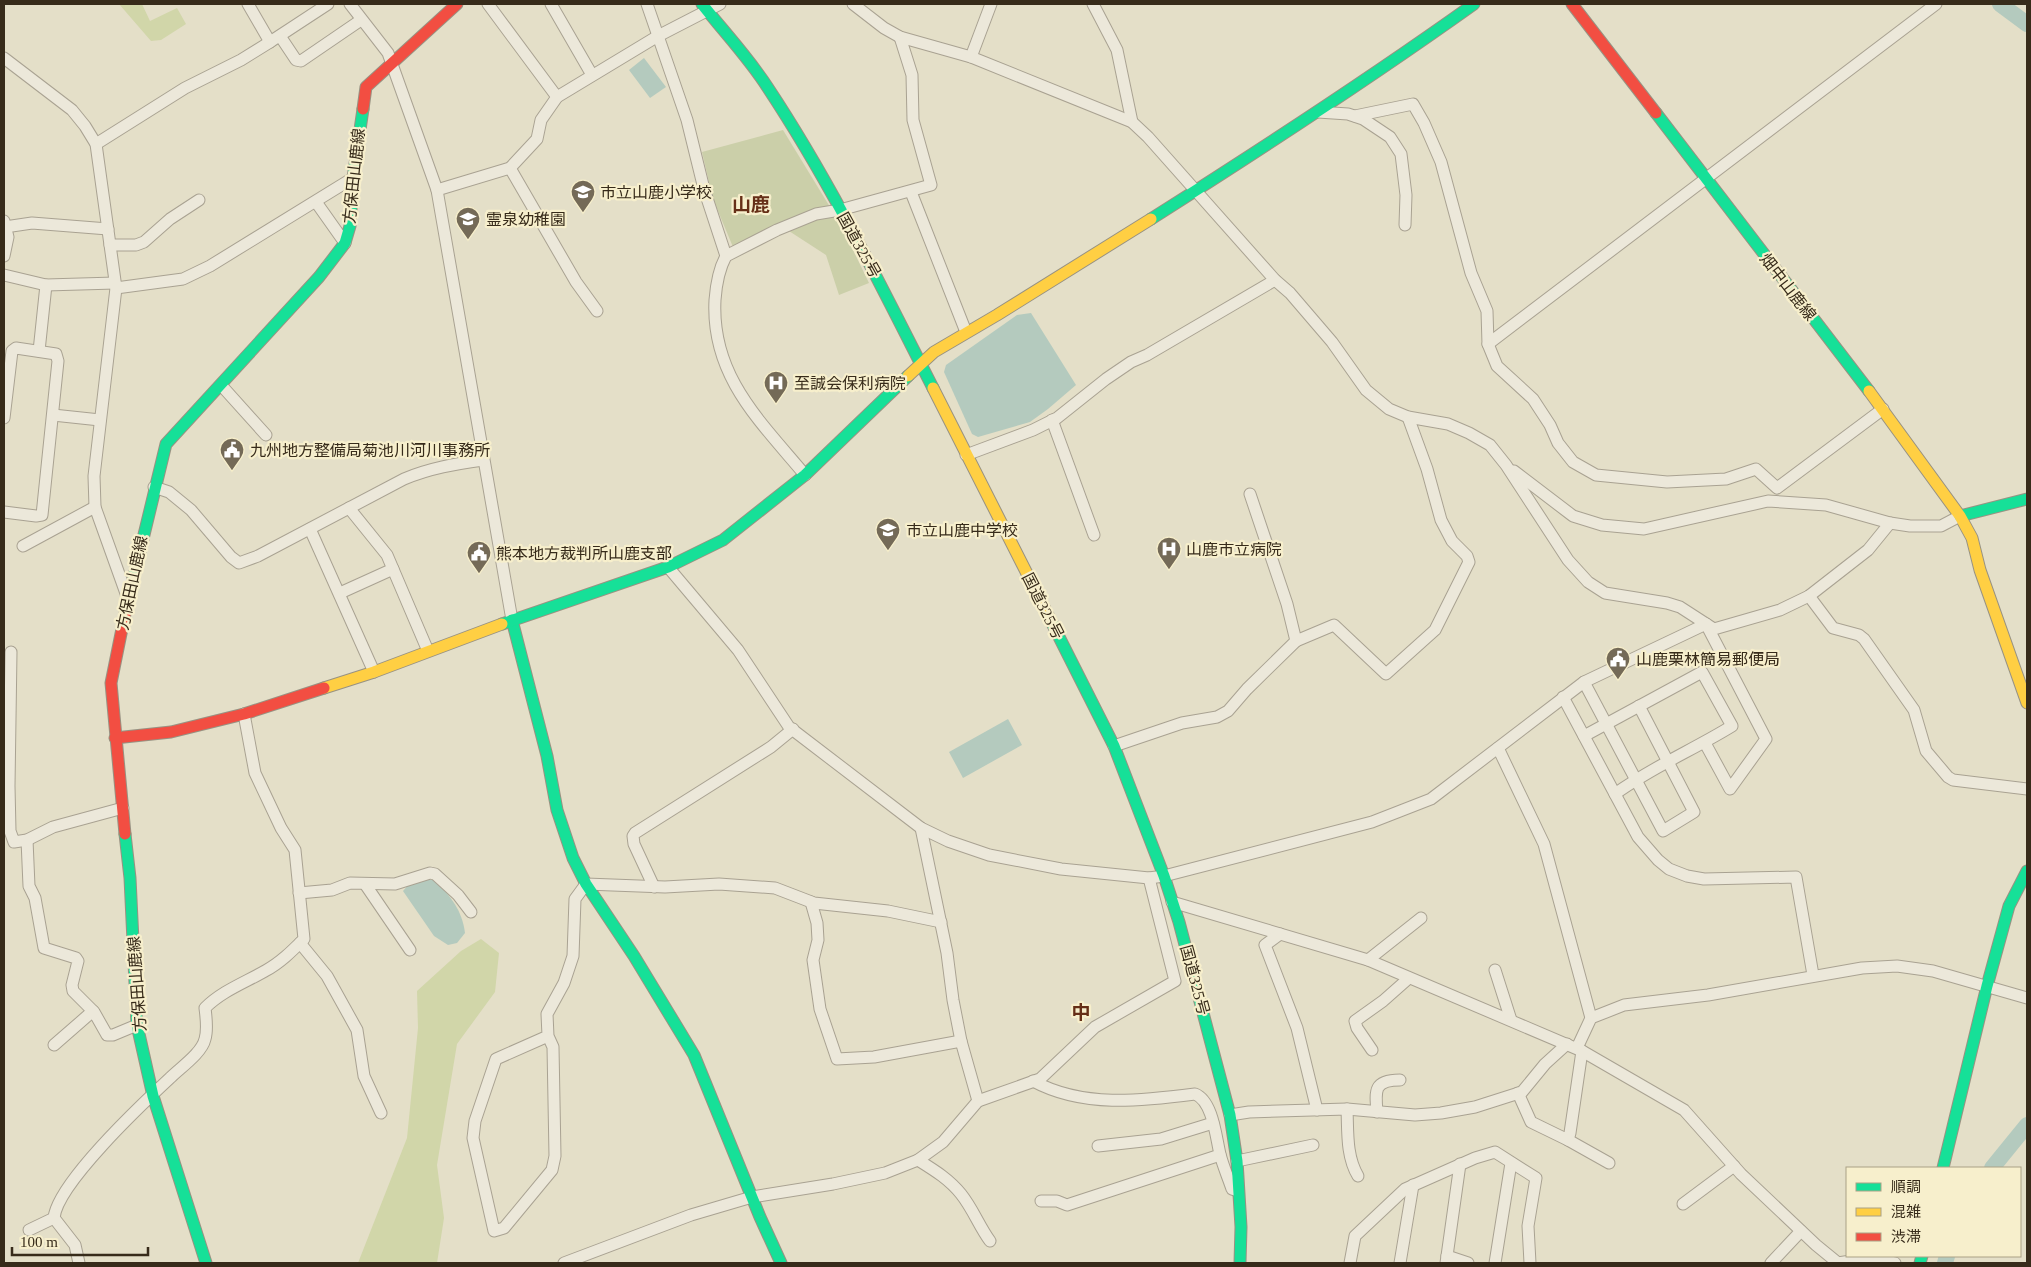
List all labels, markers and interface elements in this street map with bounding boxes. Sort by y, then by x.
street label: 方保田山鹿線 [341,127,367,225]
school or university icon: 市立山鹿小学校 [570,179,596,213]
place label: 市立山鹿小学校 [600,184,712,201]
district label: 山鹿 [732,194,770,215]
school or university icon: 霊泉幼稚園 [455,206,481,240]
street label: 国道325号 [834,209,884,281]
place label: 霊泉幼稚園 [486,211,566,228]
street label: 畑中山鹿線 [1757,250,1819,324]
hospital icon: 至誠会保利病院 [763,370,789,404]
place label: 至誠会保利病院 [794,375,906,392]
public building icon: 九州地方整備局菊池川河川事務所 [219,437,245,471]
place label: 九州地方整備局菊池川河川事務所 [250,442,490,459]
school or university icon: 市立山鹿中学校 [875,517,901,551]
place label: 市立山鹿中学校 [906,522,1018,539]
street label: 方保田山鹿線 [114,534,150,632]
hospital icon: 山鹿市立病院 [1156,536,1182,570]
public building icon: 熊本地方裁判所山鹿支部 [466,540,492,574]
place label: 山鹿市立病院 [1186,541,1282,558]
place label: 熊本地方裁判所山鹿支部 [496,545,672,562]
street label: 国道325号 [1019,570,1067,642]
public building icon: 山鹿栗林簡易郵便局 [1605,646,1631,680]
place label: 山鹿栗林簡易郵便局 [1636,651,1780,668]
street label: 方保田山鹿線 [125,936,149,1032]
street label: 国道325号 [1177,943,1213,1017]
district label: 中 [1071,1002,1091,1023]
legend [1846,1167,2021,1257]
text: 順調 [1891,1179,1921,1195]
text: 混雑 [1891,1204,1921,1220]
scale bar [12,1224,149,1256]
text: 渋滞 [1891,1229,1921,1245]
text: 100 m [20,1234,58,1250]

